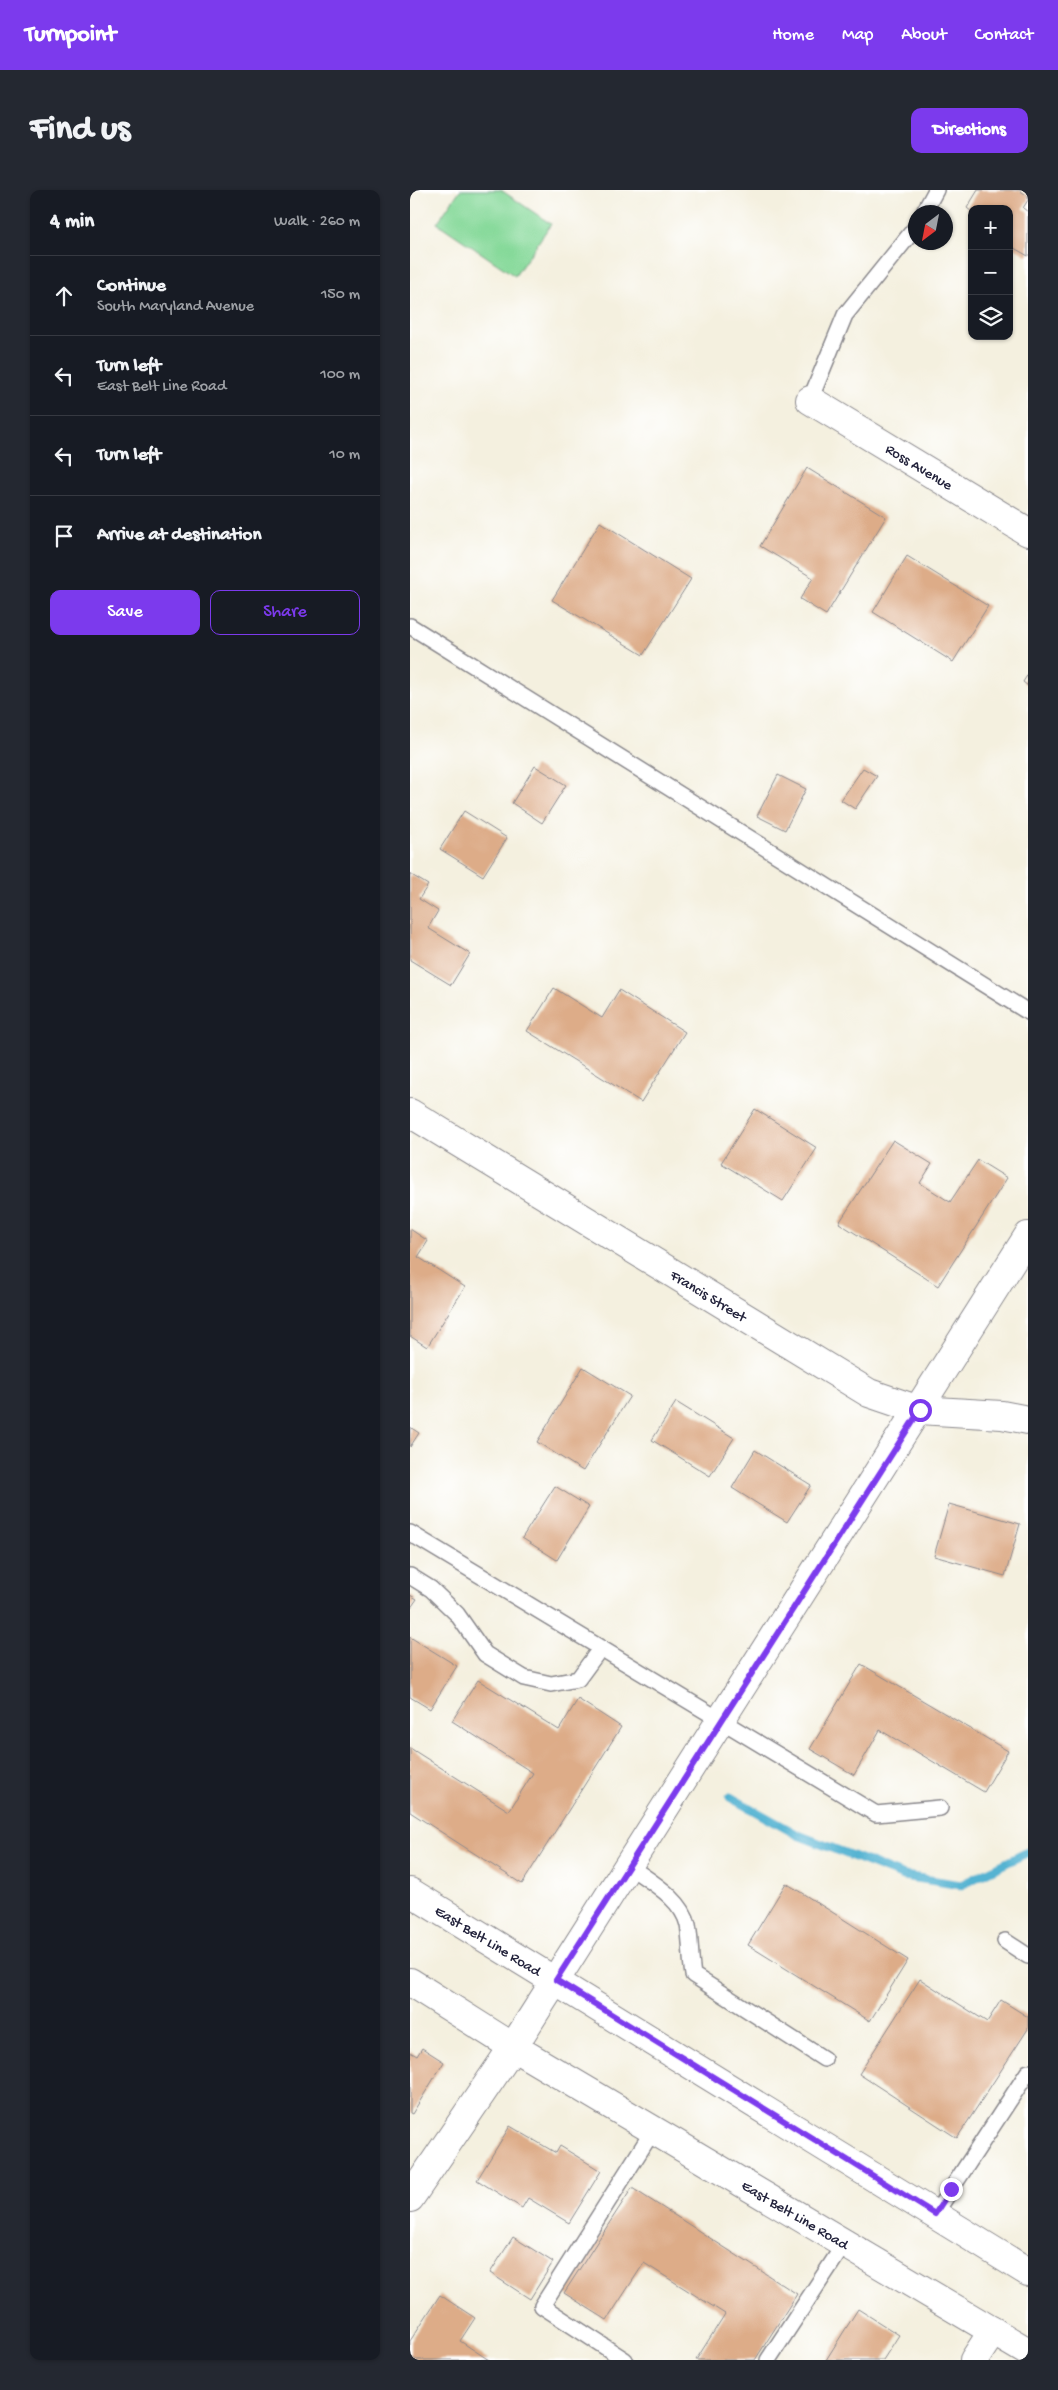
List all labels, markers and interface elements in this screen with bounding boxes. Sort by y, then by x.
text: Turnpoint [25,21,116,50]
text: Home [772,25,814,46]
text: Map [842,25,873,46]
text: About [901,25,947,46]
text: Contact [975,25,1033,46]
button: Directions [911,108,1028,153]
text: Find us [30,110,130,151]
north arrow [908,205,953,250]
map controls [968,205,1013,340]
button: + [968,205,1013,250]
text: 4 min [50,210,94,235]
text: Walk · 260 m [274,213,360,232]
button: − [968,250,1013,295]
text: Continue [97,275,166,298]
icon: ahead [50,282,78,310]
text: 150 m [321,286,360,305]
button: layers [968,295,1013,340]
text: South Maryland Avenue [97,298,254,317]
text: Turn left [97,355,161,378]
icon: left [50,362,78,390]
text: 100 m [320,366,360,385]
text: East Belt Line Road [97,378,226,397]
street label: Ross Avenue [882,441,956,495]
icon: left [50,442,78,470]
text: Turn left [97,444,161,467]
text: 10 m [329,446,360,465]
icon: arrive [50,522,78,550]
text: Arrive at destination [97,524,261,547]
button: Save [50,590,200,635]
button: Share [210,590,360,635]
street label: Francis Street [666,1266,751,1328]
route start [909,1399,932,1422]
street label: East Belt Line Road [431,1902,545,1982]
street label: East Belt Line Road [738,2177,852,2255]
route end [940,2178,963,2201]

